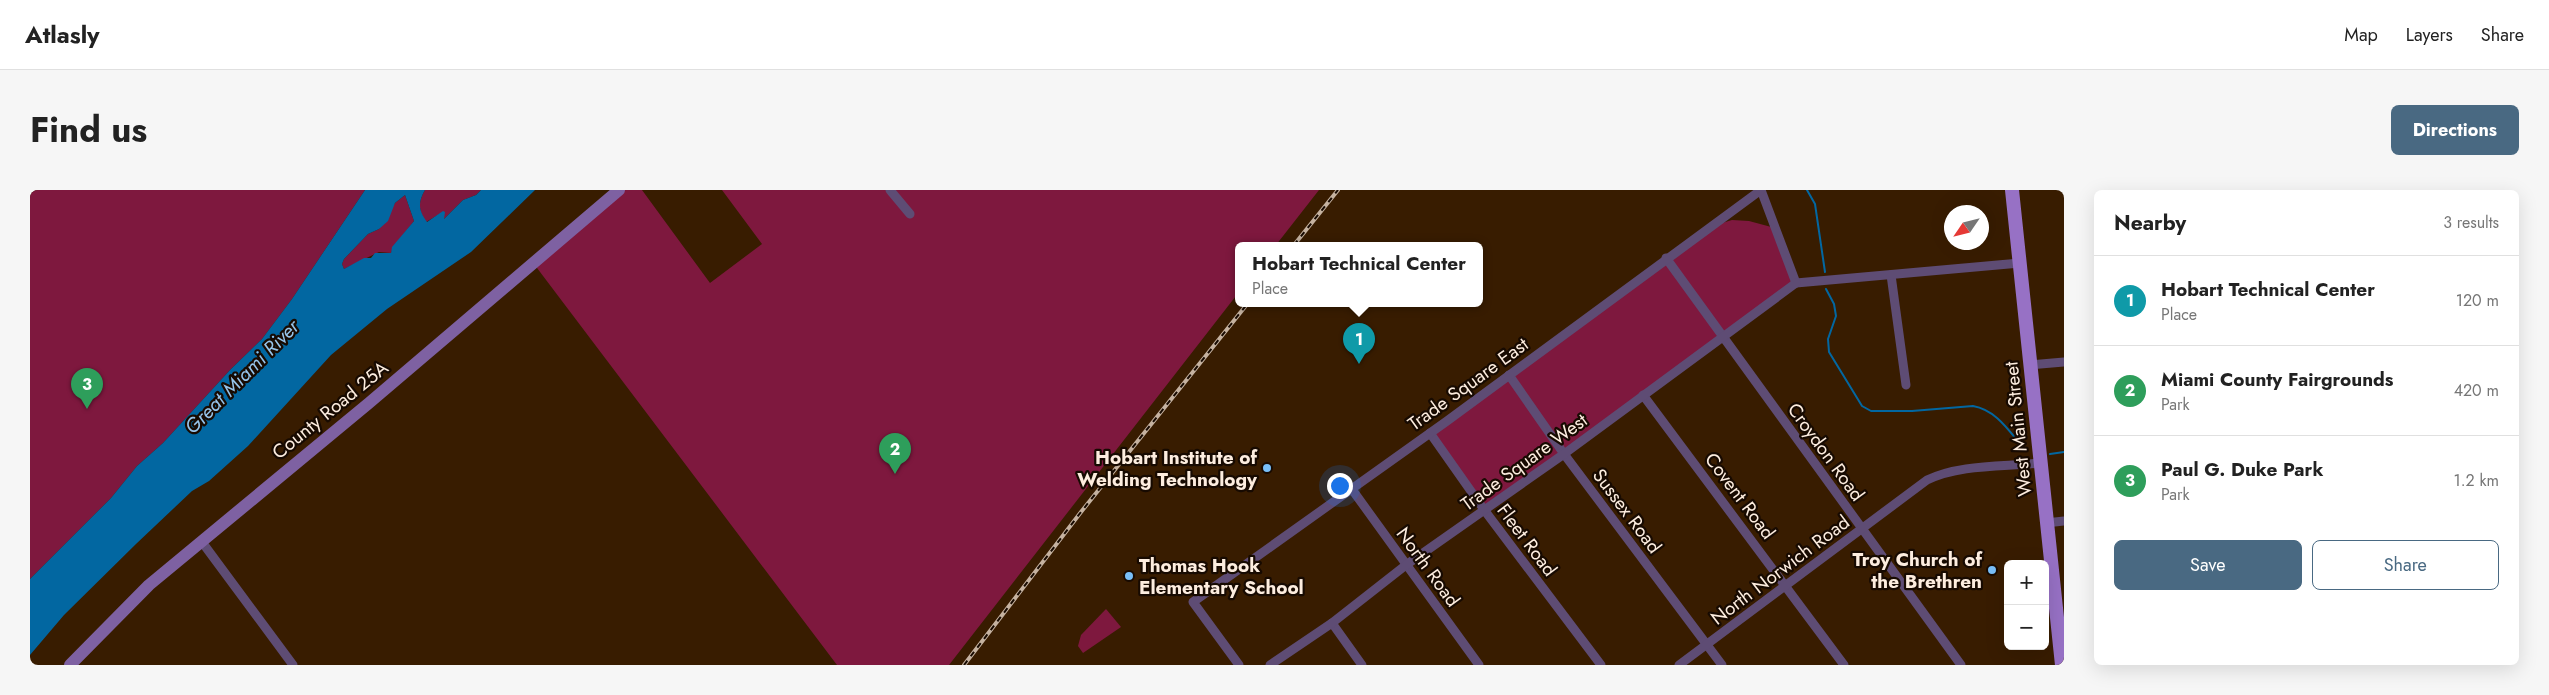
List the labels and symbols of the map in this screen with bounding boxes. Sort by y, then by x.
north arrow [1944,205,1989,250]
water label: Great Miami River [178,312,307,441]
pin: 1 [1343,323,1375,364]
street label: Trade Square East [1402,331,1534,437]
street label: County Road 25A [266,354,394,465]
street label: West Main Street [1997,360,2039,498]
pin: 3 [71,368,103,409]
street label: Croydon Road [1781,397,1871,507]
street label: Trade Square West [1455,407,1593,517]
pin: 2 [879,433,911,474]
place label: Hobart Institute of Welding Technology [1077,444,1258,493]
street label: Covent Road [1698,447,1782,545]
marker: Hobart Institute of Welding Technology [1261,462,1273,474]
street label: Sussex Road [1586,463,1668,559]
your location [1327,473,1353,499]
street label: Fleet Road [1491,498,1563,582]
street label: North Norwich Road [1705,509,1855,631]
street label: North Road [1390,522,1466,612]
place label: Troy Church of the Brethren [1853,546,1983,595]
place label: Thomas Hook Elementary School [1139,552,1304,601]
marker: Troy Church of the Brethren [1986,564,1998,576]
marker: Thomas Hook Elementary School [1123,570,1135,582]

